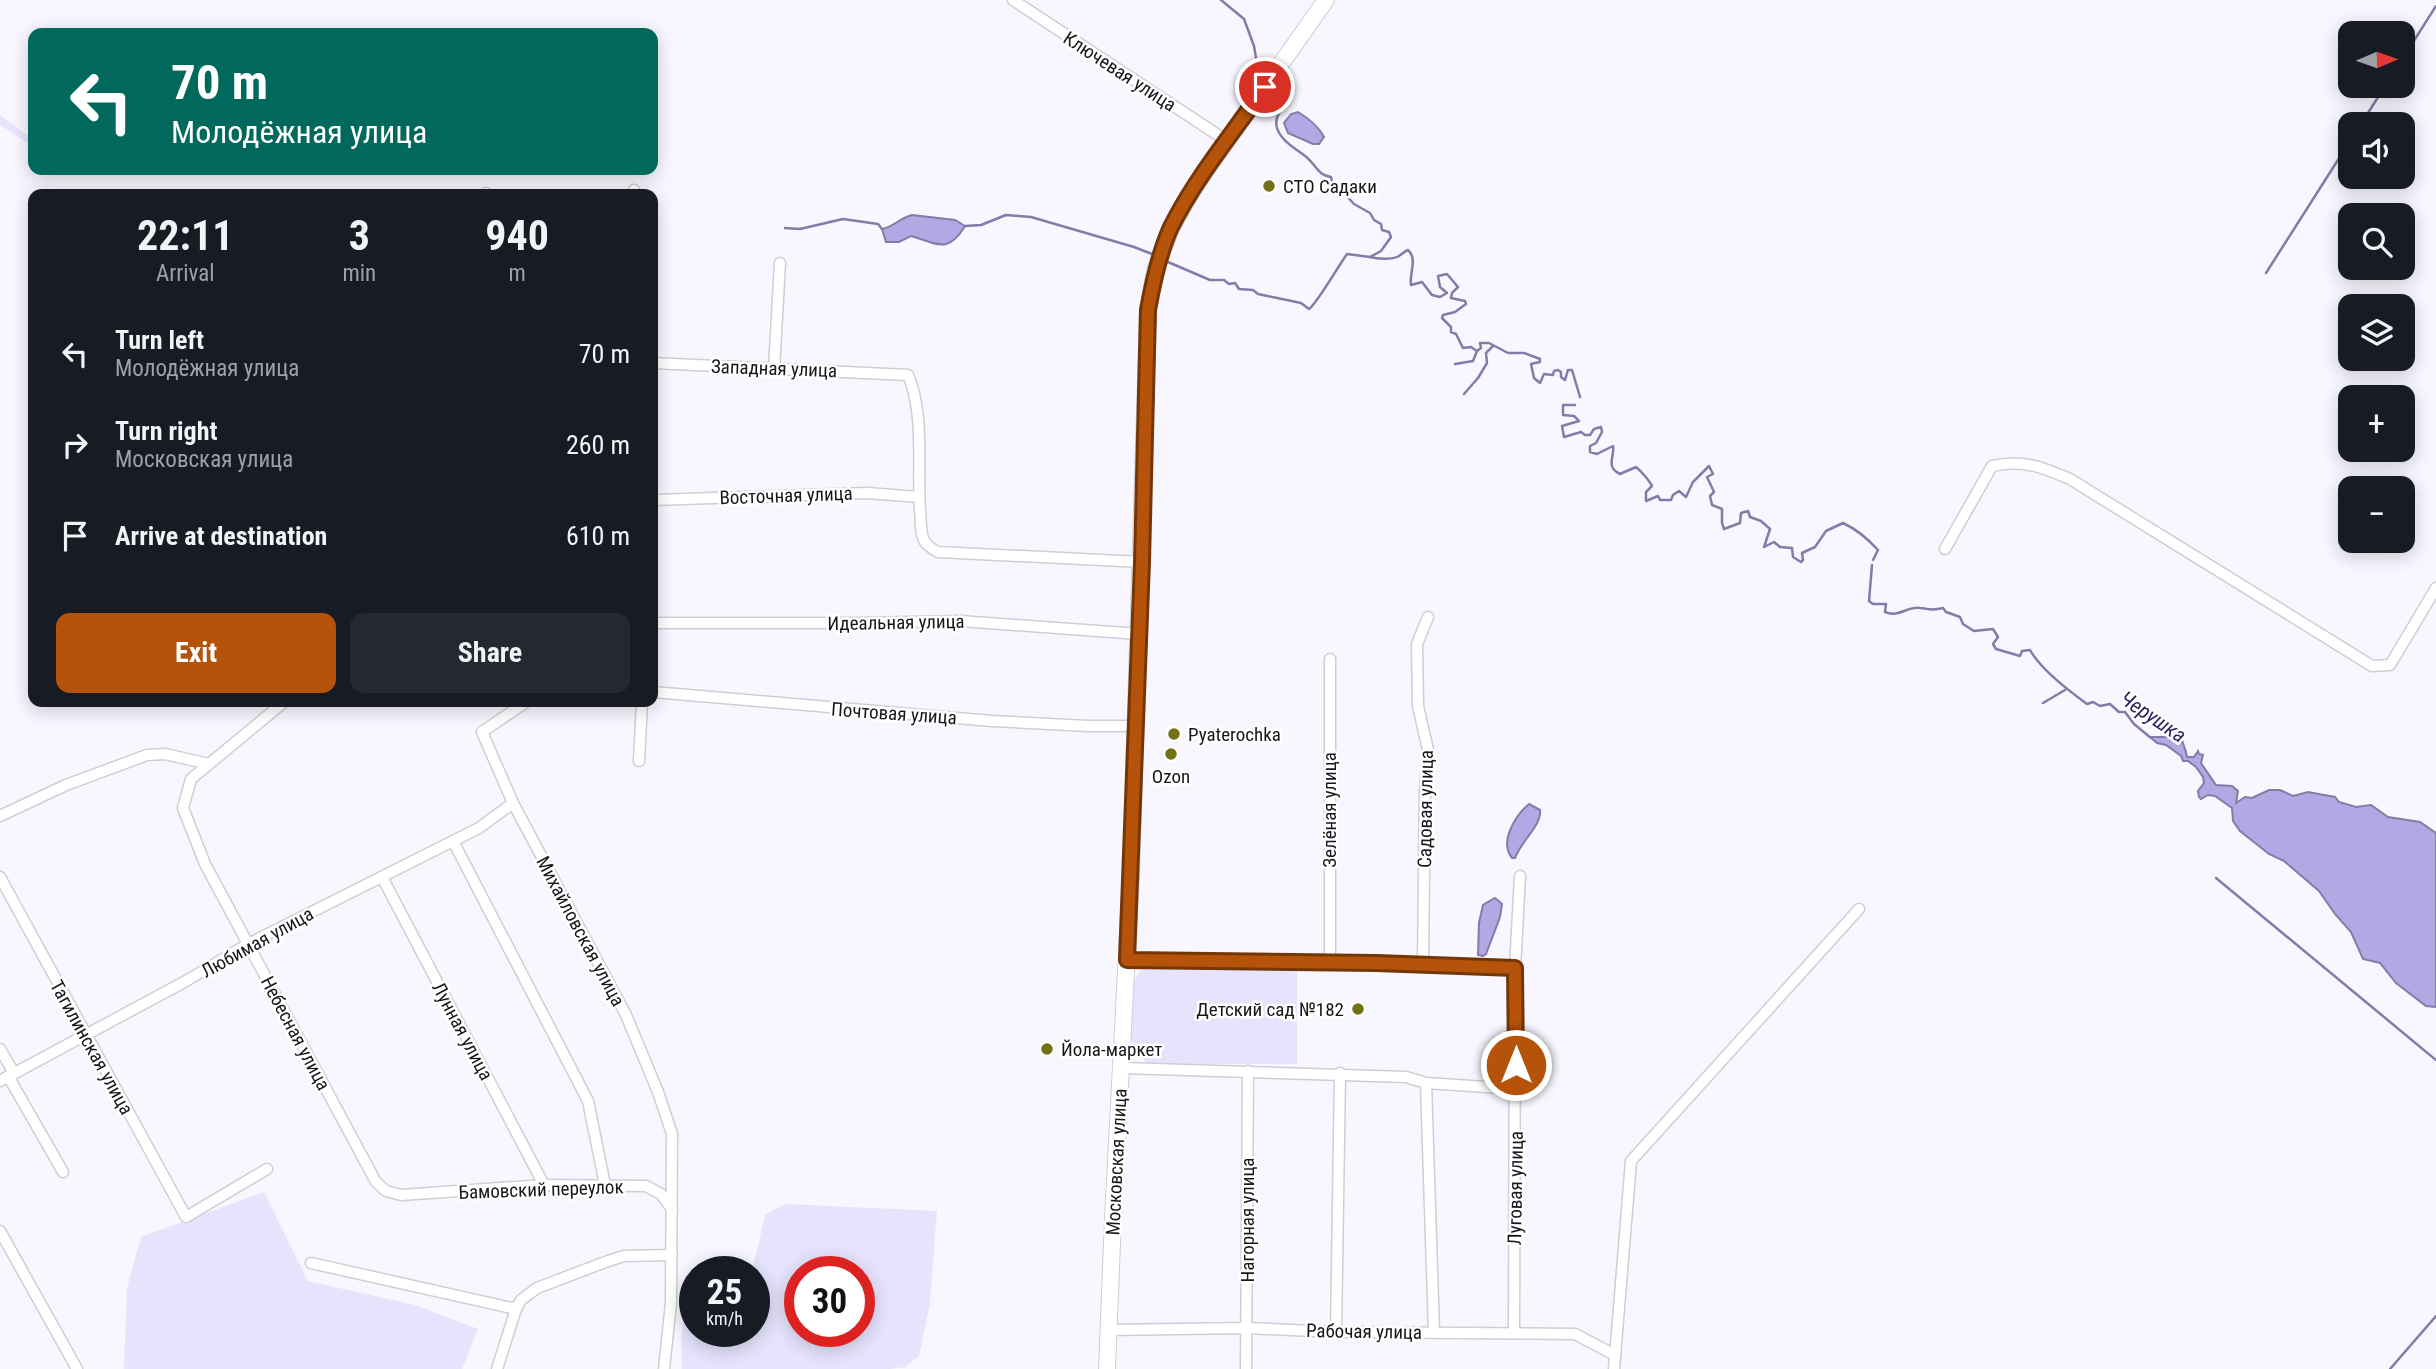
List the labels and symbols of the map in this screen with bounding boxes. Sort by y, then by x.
north arrow [2338,21,2415,98]
street label: Ключевая улица [1059,26,1180,116]
pin [1235,57,1295,117]
place label: СТО Садаки [1283,175,1377,198]
marker: СТО Садаки [1261,178,1277,194]
street label: Западная улица [711,355,837,382]
street label: Восточная улица [719,482,853,509]
street label: Идеальная улица [827,610,965,635]
water label: Черушка [2116,686,2190,748]
street label: Почтовая улица [830,698,958,729]
place label: Pyaterochka [1188,723,1281,746]
marker: Pyaterochka [1166,726,1182,742]
marker: Ozon [1163,746,1179,762]
street label: Садовая улица [1413,750,1438,868]
street label: Зелёная улица [1318,752,1341,868]
place label: Ozon [1152,765,1190,788]
street label: Михайловская улица [531,852,630,1010]
street label: Любимая улица [197,902,317,983]
street label: Небесная улица [256,972,335,1094]
street label: Тагилинская улица [45,976,138,1119]
street label: Лунная улица [427,978,498,1084]
place label: Детский сад №182 [1196,998,1344,1021]
marker: Детский сад №182 [1350,1001,1366,1017]
position arrow [1479,1028,1553,1102]
place label: Йола-маркет [1061,1038,1162,1061]
marker: Йола-маркет [1039,1041,1055,1057]
street label: Московская улица [1101,1088,1132,1236]
street label: Луговая улица [1503,1131,1528,1245]
street label: Нагорная улица [1236,1158,1259,1282]
street label: Бамовский переулок [458,1175,624,1204]
speed limit sign: 30 [784,1256,875,1347]
street label: Рабочая улица [1306,1319,1422,1344]

